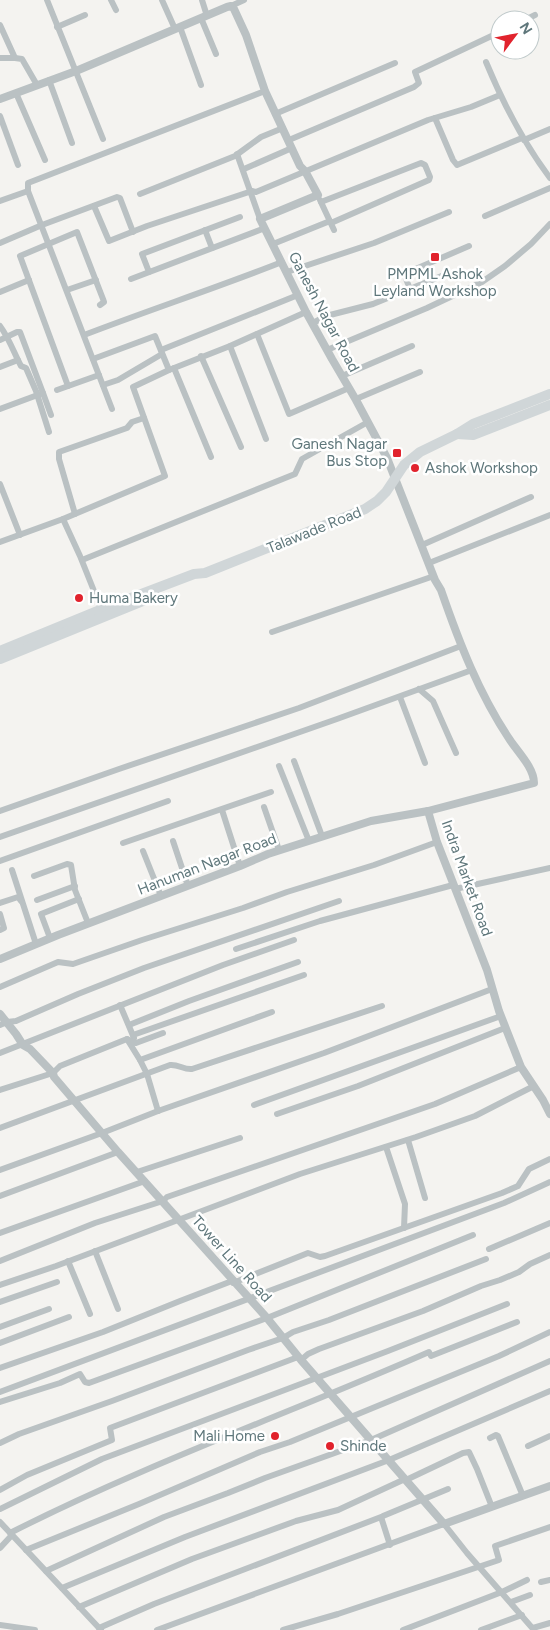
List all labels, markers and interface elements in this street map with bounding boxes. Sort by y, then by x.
north arrow [490,10,540,60]
text: N [516,19,536,37]
street label: Ganesh Nagar Road [285,249,363,375]
marker: PMPML Ashok Leyland Workshop [429,251,441,263]
place label: PMPML Ashok Leyland Workshop [373,265,497,300]
place label: Ganesh Nagar Bus Stop [292,435,387,470]
marker: Ganesh Nagar Bus Stop [391,447,403,459]
place label: Ashok Workshop [425,459,538,477]
marker: Ashok Workshop [409,462,421,474]
street label: Talawade Road [264,503,364,557]
place label: Huma Bakery [89,589,178,607]
marker: Huma Bakery [73,592,85,604]
street label: Indra Market Road [438,817,496,939]
street label: Hanuman Nagar Road [135,829,279,899]
street label: Tower Line Road [188,1212,276,1306]
place label: Mali Home [193,1427,265,1445]
marker: Mali Home [269,1430,281,1442]
place label: Shinde [340,1437,386,1455]
marker: Shinde [324,1440,336,1452]

